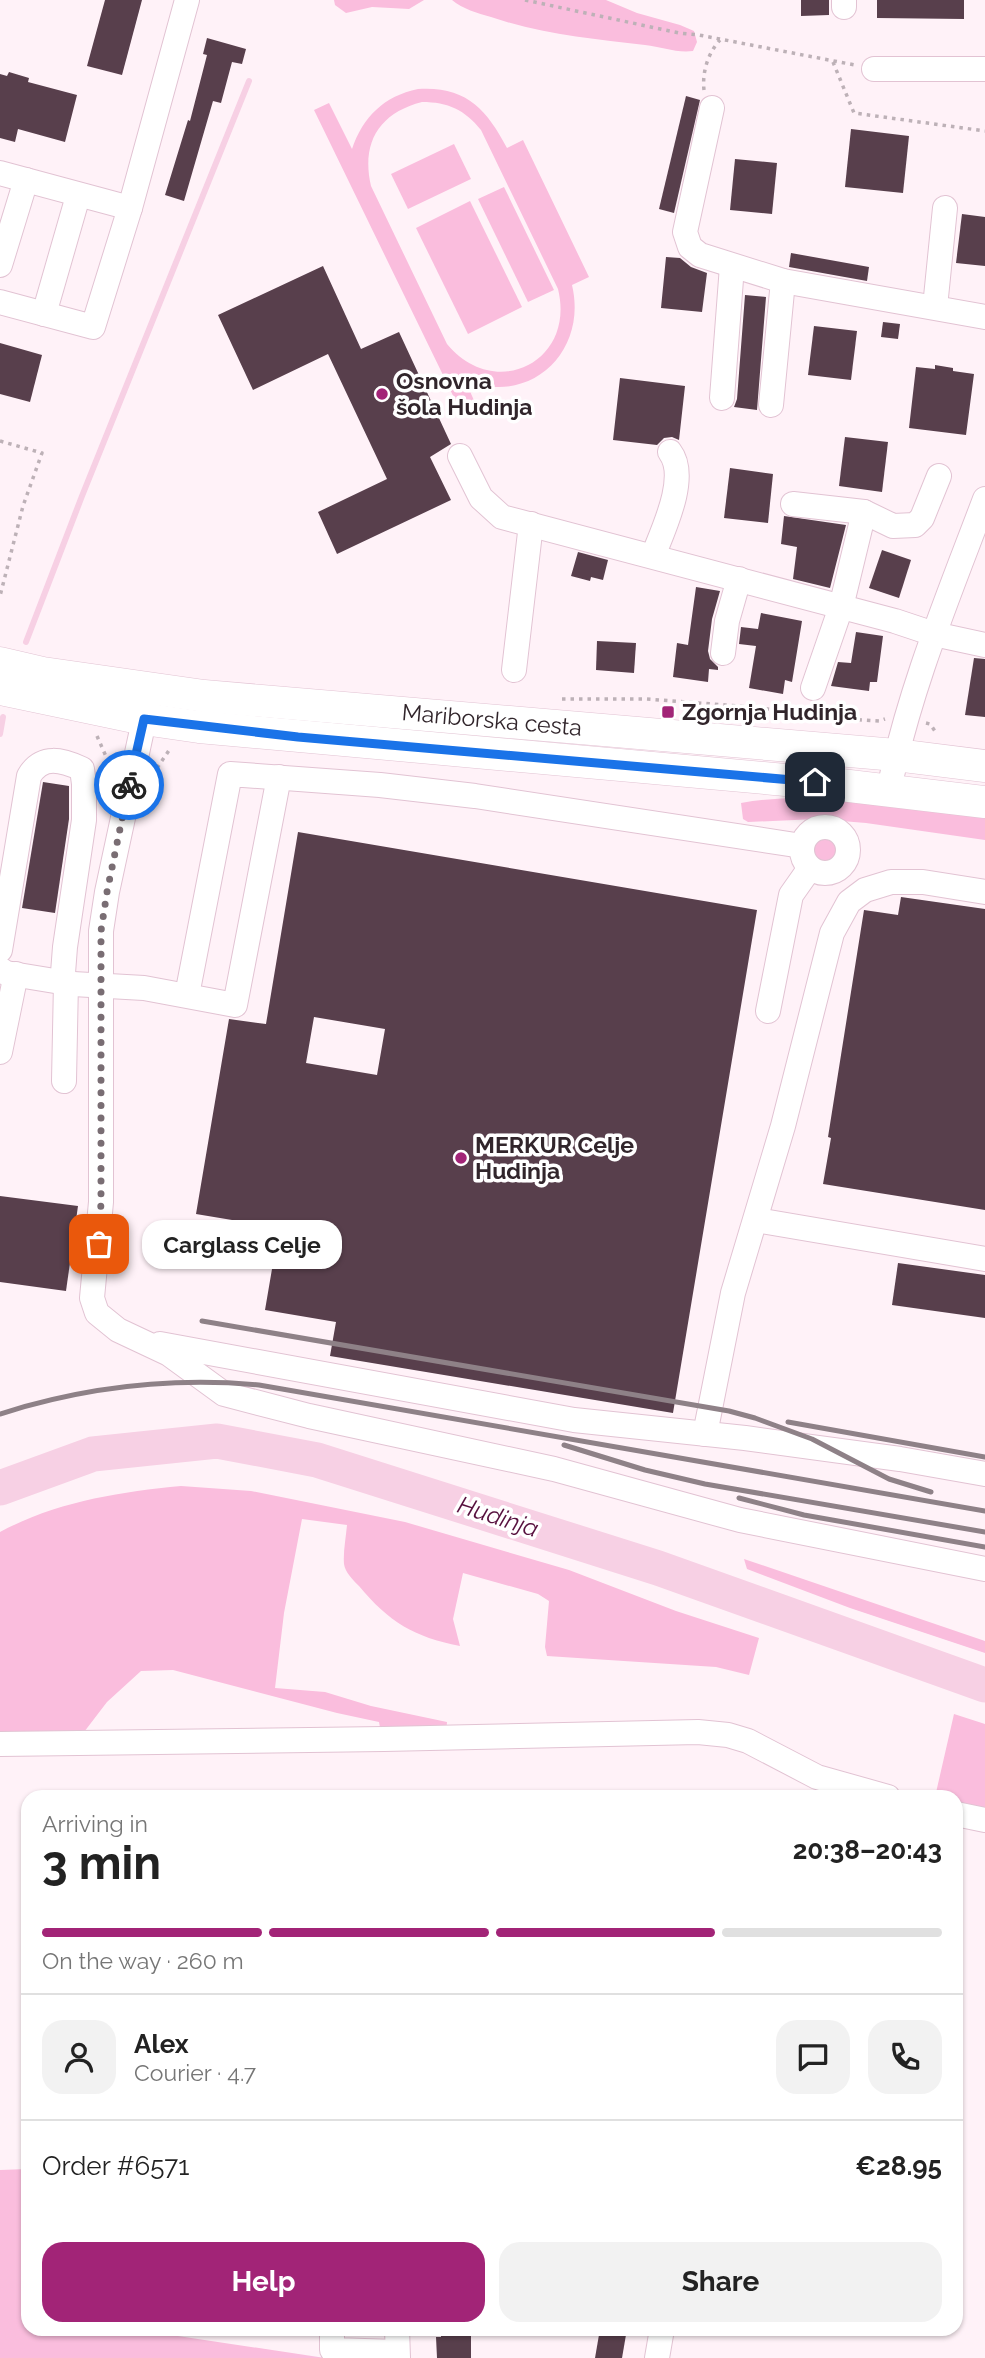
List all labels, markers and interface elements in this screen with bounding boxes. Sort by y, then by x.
place label: Osnovna šola Hudinja [396,367,532,420]
marker: Osnovna šola Hudinja [374,386,390,402]
street label: Mariborska cesta [401,698,583,741]
place label: Zgornja Hudinja [682,698,857,725]
marker: Zgornja Hudinja [660,704,676,720]
courier [94,750,164,820]
pin [785,752,845,812]
icon: home [796,763,834,801]
icon: bike [110,766,148,804]
place label: MERKUR Celje Hudinja [475,1131,634,1184]
marker: MERKUR Celje Hudinja [453,1150,469,1166]
pin [69,1214,129,1274]
callout: Carglass Celje [141,1220,340,1268]
icon: bag [80,1225,118,1263]
text: Carglass Celje [163,1231,321,1258]
water label: Hudinja [454,1490,542,1543]
text: Arriving in [42,1810,148,1837]
text: 20:38–20:43 [793,1835,942,1865]
text: 3 min [42,1836,161,1890]
text: On the way · 260 m [42,1947,244,1974]
button: person [42,2020,116,2094]
button: chat [776,2020,850,2094]
button: phone [868,2020,942,2094]
text: Alex [134,2029,189,2059]
text: Courier · 4.7 [134,2059,256,2086]
text: Order #6571 [42,2151,189,2181]
text: €28.95 [855,2151,942,2181]
button: Help [42,2242,485,2322]
button: Share [499,2242,942,2322]

